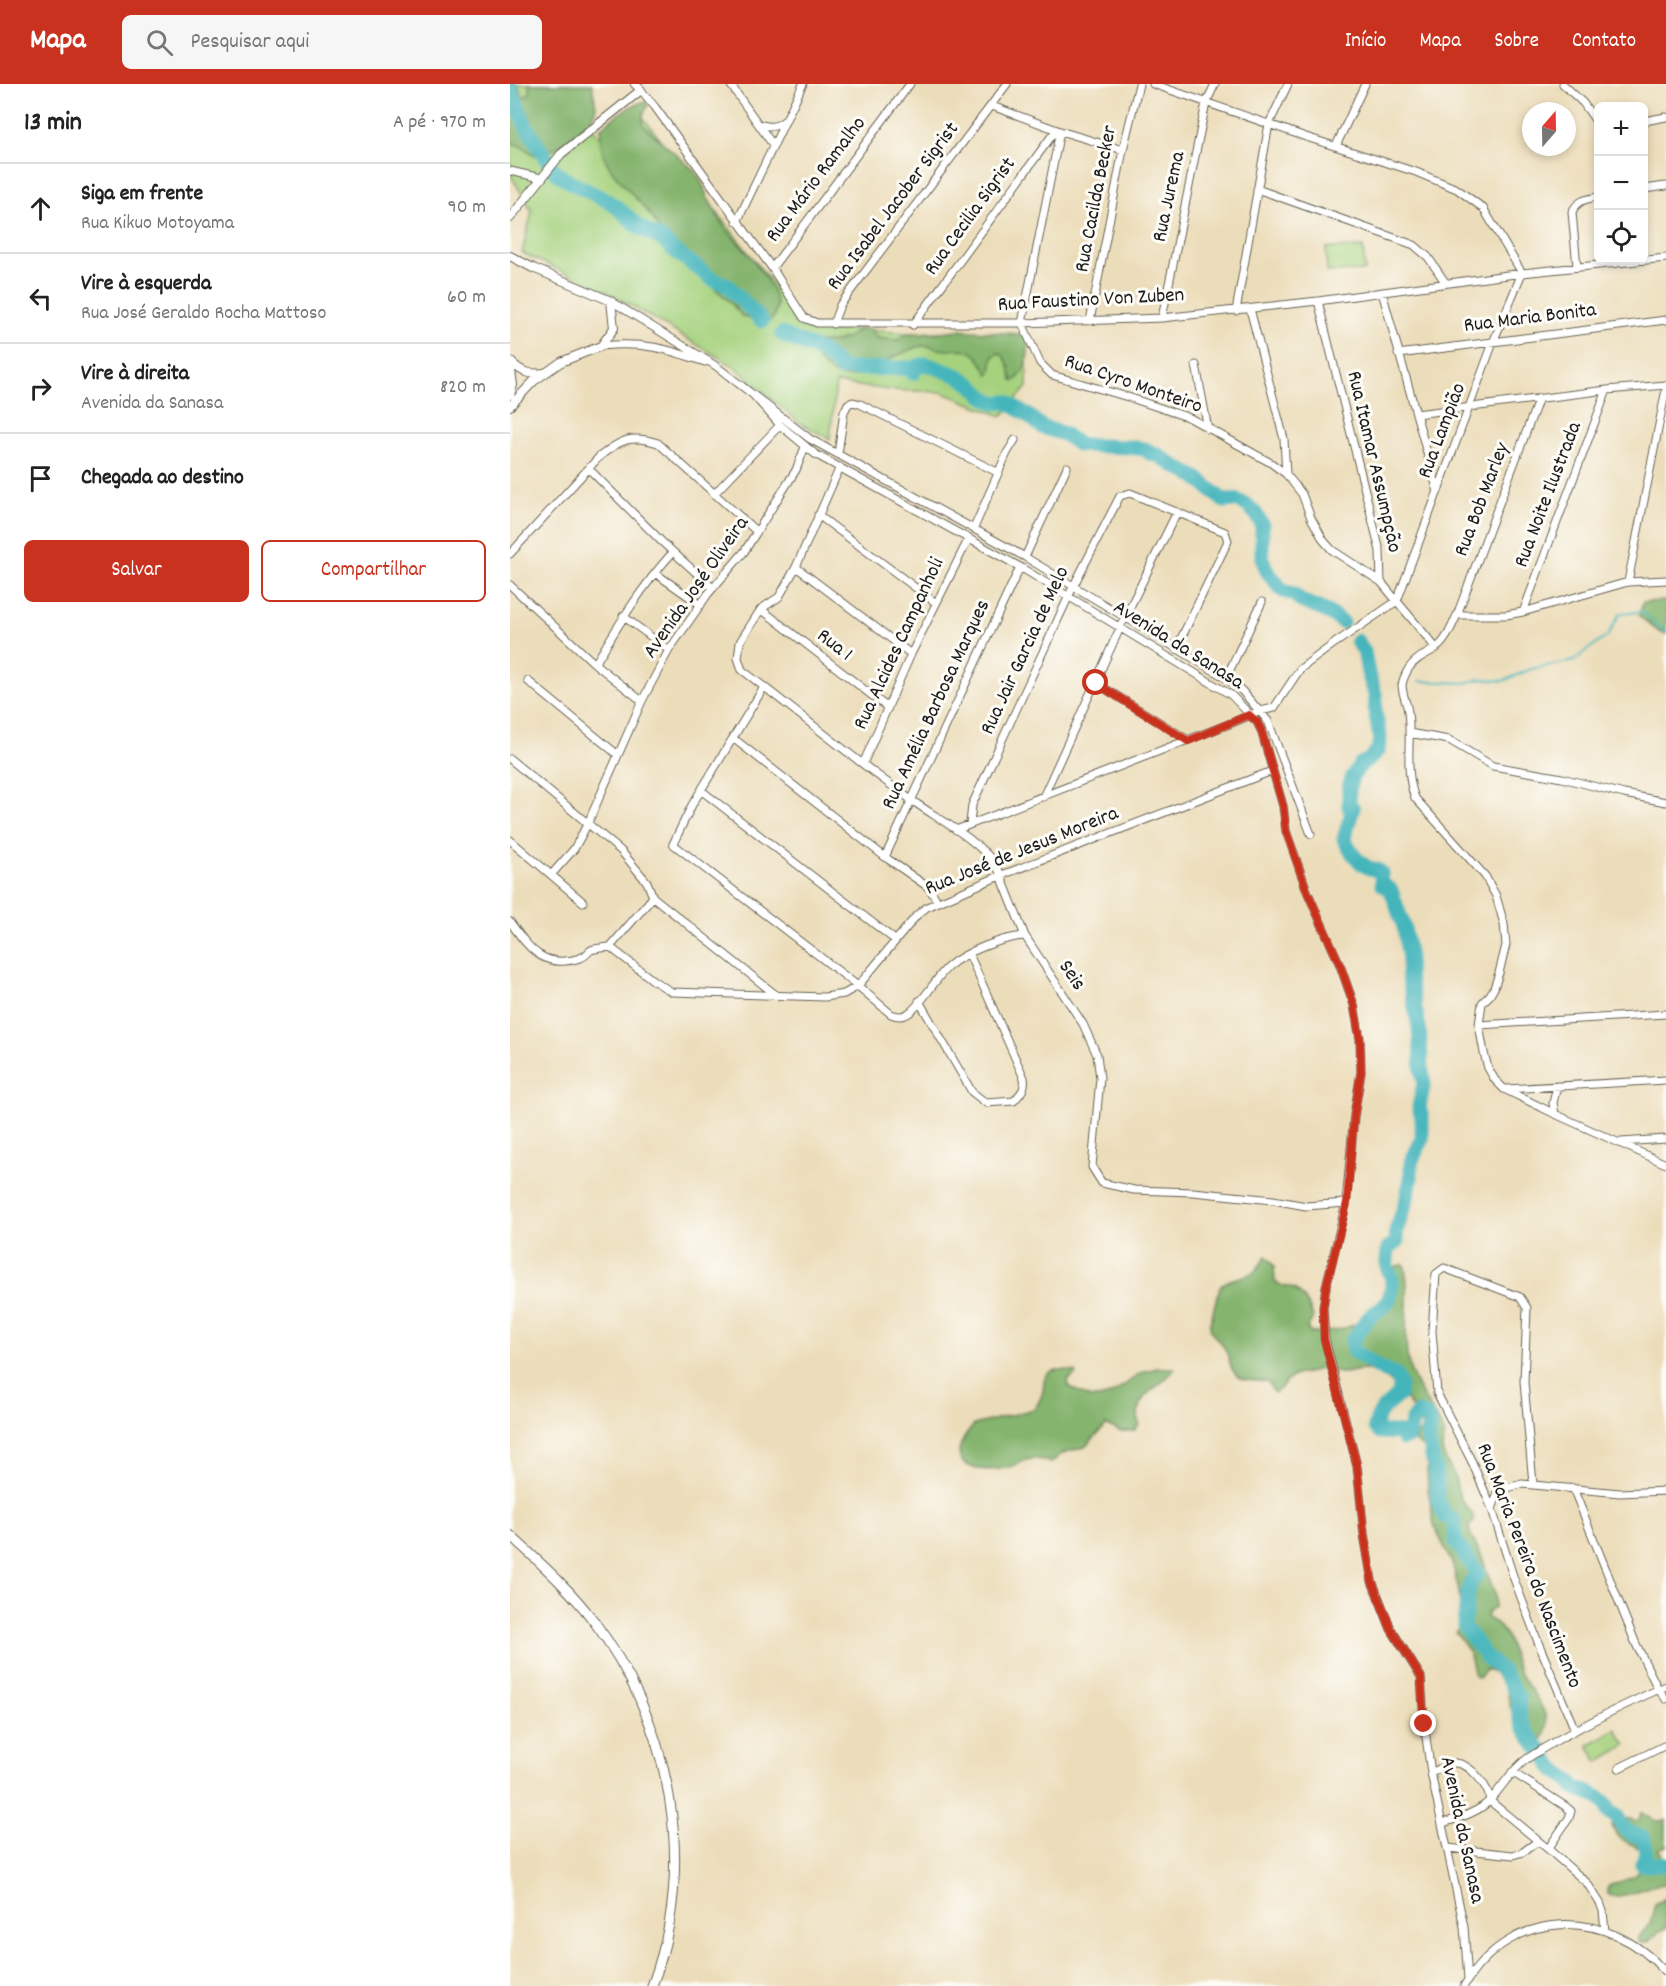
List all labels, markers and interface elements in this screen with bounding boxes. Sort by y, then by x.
search box [122,15,542,69]
text: Mapa [30,22,86,62]
icon: search [143,26,176,59]
text: Pesquisar aqui [191,27,309,58]
text: Início [1345,27,1386,57]
text: Mapa [1419,27,1461,57]
text: Sobre [1494,27,1539,57]
text: Contato [1572,27,1636,57]
north arrow [1522,102,1576,156]
map controls [1594,102,1648,264]
button: + [1594,102,1648,156]
text: 13 min [24,105,82,142]
text: A pé · 970 m [393,109,486,137]
street label: Rua Mário Ramalho [760,111,874,249]
street label: Rua Isabel Jacober Sigrist [821,116,968,297]
street label: Rua Cacilda Becker [1068,123,1126,275]
street label: Rua Jurema [1146,148,1194,245]
street label: Rua Cecilia Sigrist [918,151,1024,282]
button: − [1594,156,1648,210]
text: Siga em frente [81,179,203,210]
icon: ahead [24,192,57,225]
text: 90 m [448,194,486,222]
text: Rua Kikuo Motoyama [81,210,234,238]
button: locate [1594,210,1648,264]
text: Vire à esquerda [81,269,211,300]
street label: Rua Faustino Von Zuben [997,281,1185,321]
icon: left [24,282,57,315]
text: 60 m [447,284,486,312]
street label: Rua Maria Bonita [1462,296,1599,342]
text: Rua José Geraldo Rocha Mattoso [81,300,326,328]
street label: Rua Cyro Monteiro [1060,347,1206,423]
text: Vire à direita [81,359,189,390]
street label: Rua Itamar Assumpção [1338,368,1408,556]
icon: right [24,372,57,405]
text: 820 m [440,374,486,402]
street label: Rua Lampião [1411,379,1475,483]
text: Avenida da Sanasa [81,390,223,418]
street label: Rua Noite Ilustrada [1507,417,1591,572]
street label: Rua Bob Marley [1448,438,1519,561]
icon: arrive [24,462,57,495]
text: Chegada ao destino [81,463,244,494]
street label: Avenida José Oliveira [637,510,758,665]
button: Salvar [24,540,249,602]
button: Compartilhar [261,540,486,602]
street label: Rua Alcides Campanholi [847,553,953,735]
street label: Rua Jair Garcia de Melo [974,562,1078,740]
street label: Avenida da Sanasa [1107,594,1250,699]
street label: Rua Amélia Barbosa Marques [875,595,999,815]
street label: Rua 1 [810,622,858,670]
route start [1082,669,1108,695]
street label: Rua José de Jesus Moreira [921,799,1124,905]
street label: Seis [1050,955,1092,997]
street label: Rua Maria Pereira do Nascimento [1467,1439,1589,1693]
route end [1410,1710,1436,1736]
street label: Avenida da Sanasa [1431,1754,1491,1907]

